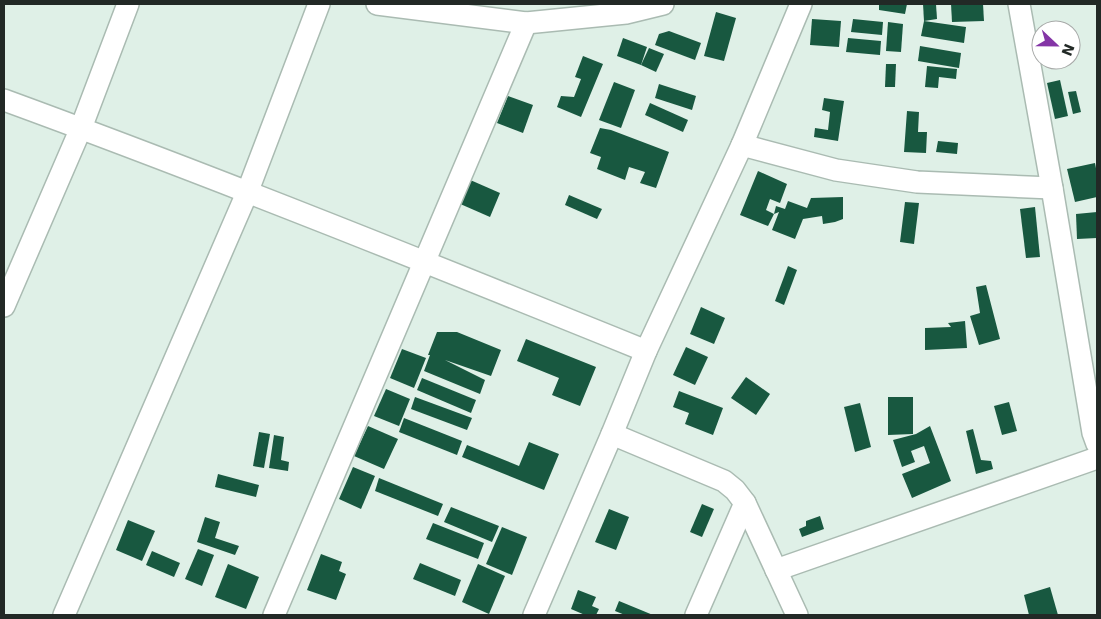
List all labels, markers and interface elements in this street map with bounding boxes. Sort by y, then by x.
north arrow [1031,20,1081,70]
text: N [1058,41,1078,58]

